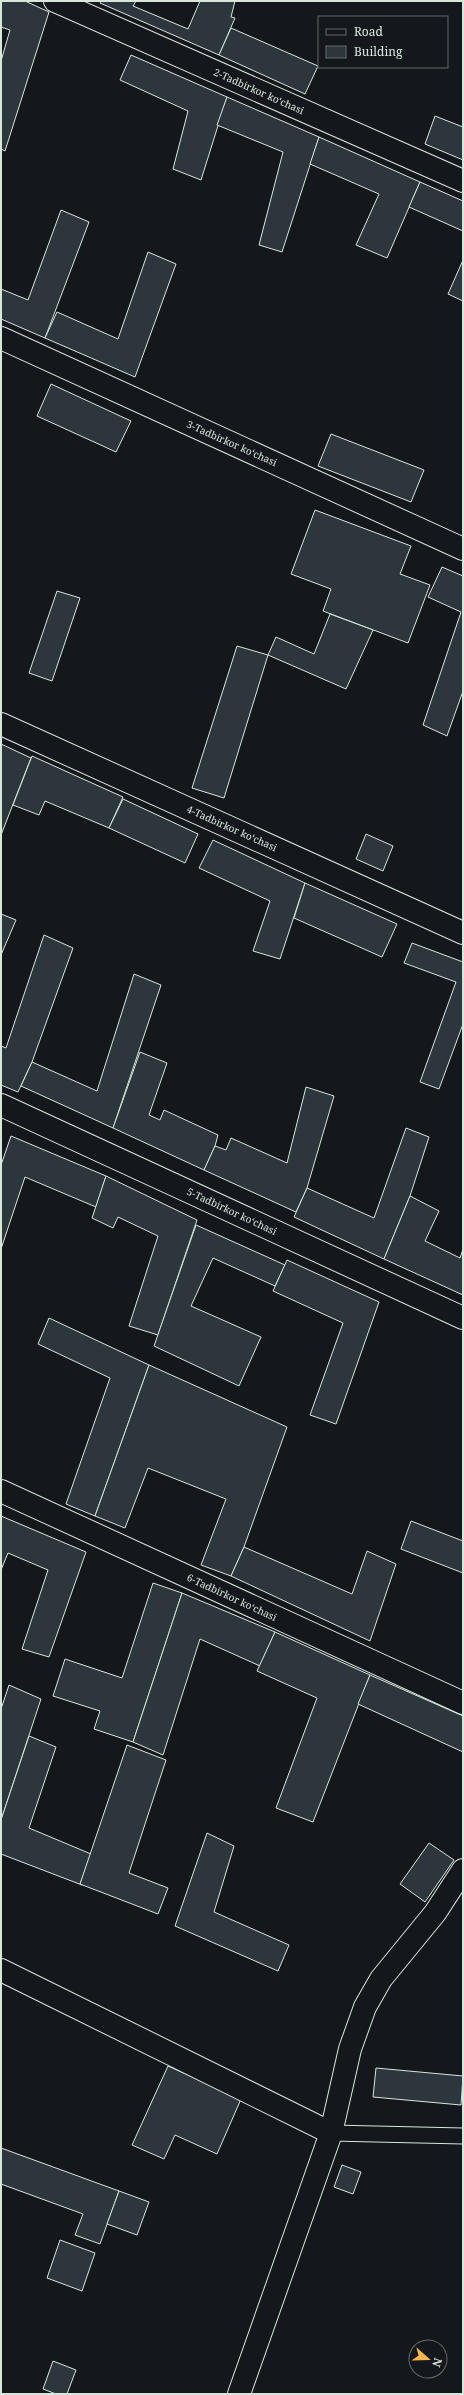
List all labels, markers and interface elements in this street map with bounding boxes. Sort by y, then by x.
legend [318,16,448,68]
text: Road [354,23,384,40]
text: Building [354,43,403,60]
street label: 2-Tadbirkor koʻchasi [212,65,307,118]
street label: 3-Tadbirkor koʻchasi [185,417,280,470]
street label: 4-Tadbirkor koʻchasi [185,802,280,855]
street label: 5-Tadbirkor koʻchasi [185,1184,280,1238]
street label: 6-Tadbirkor koʻchasi [185,1570,280,1624]
north arrow [408,2339,448,2379]
text: N [429,2356,446,2370]

